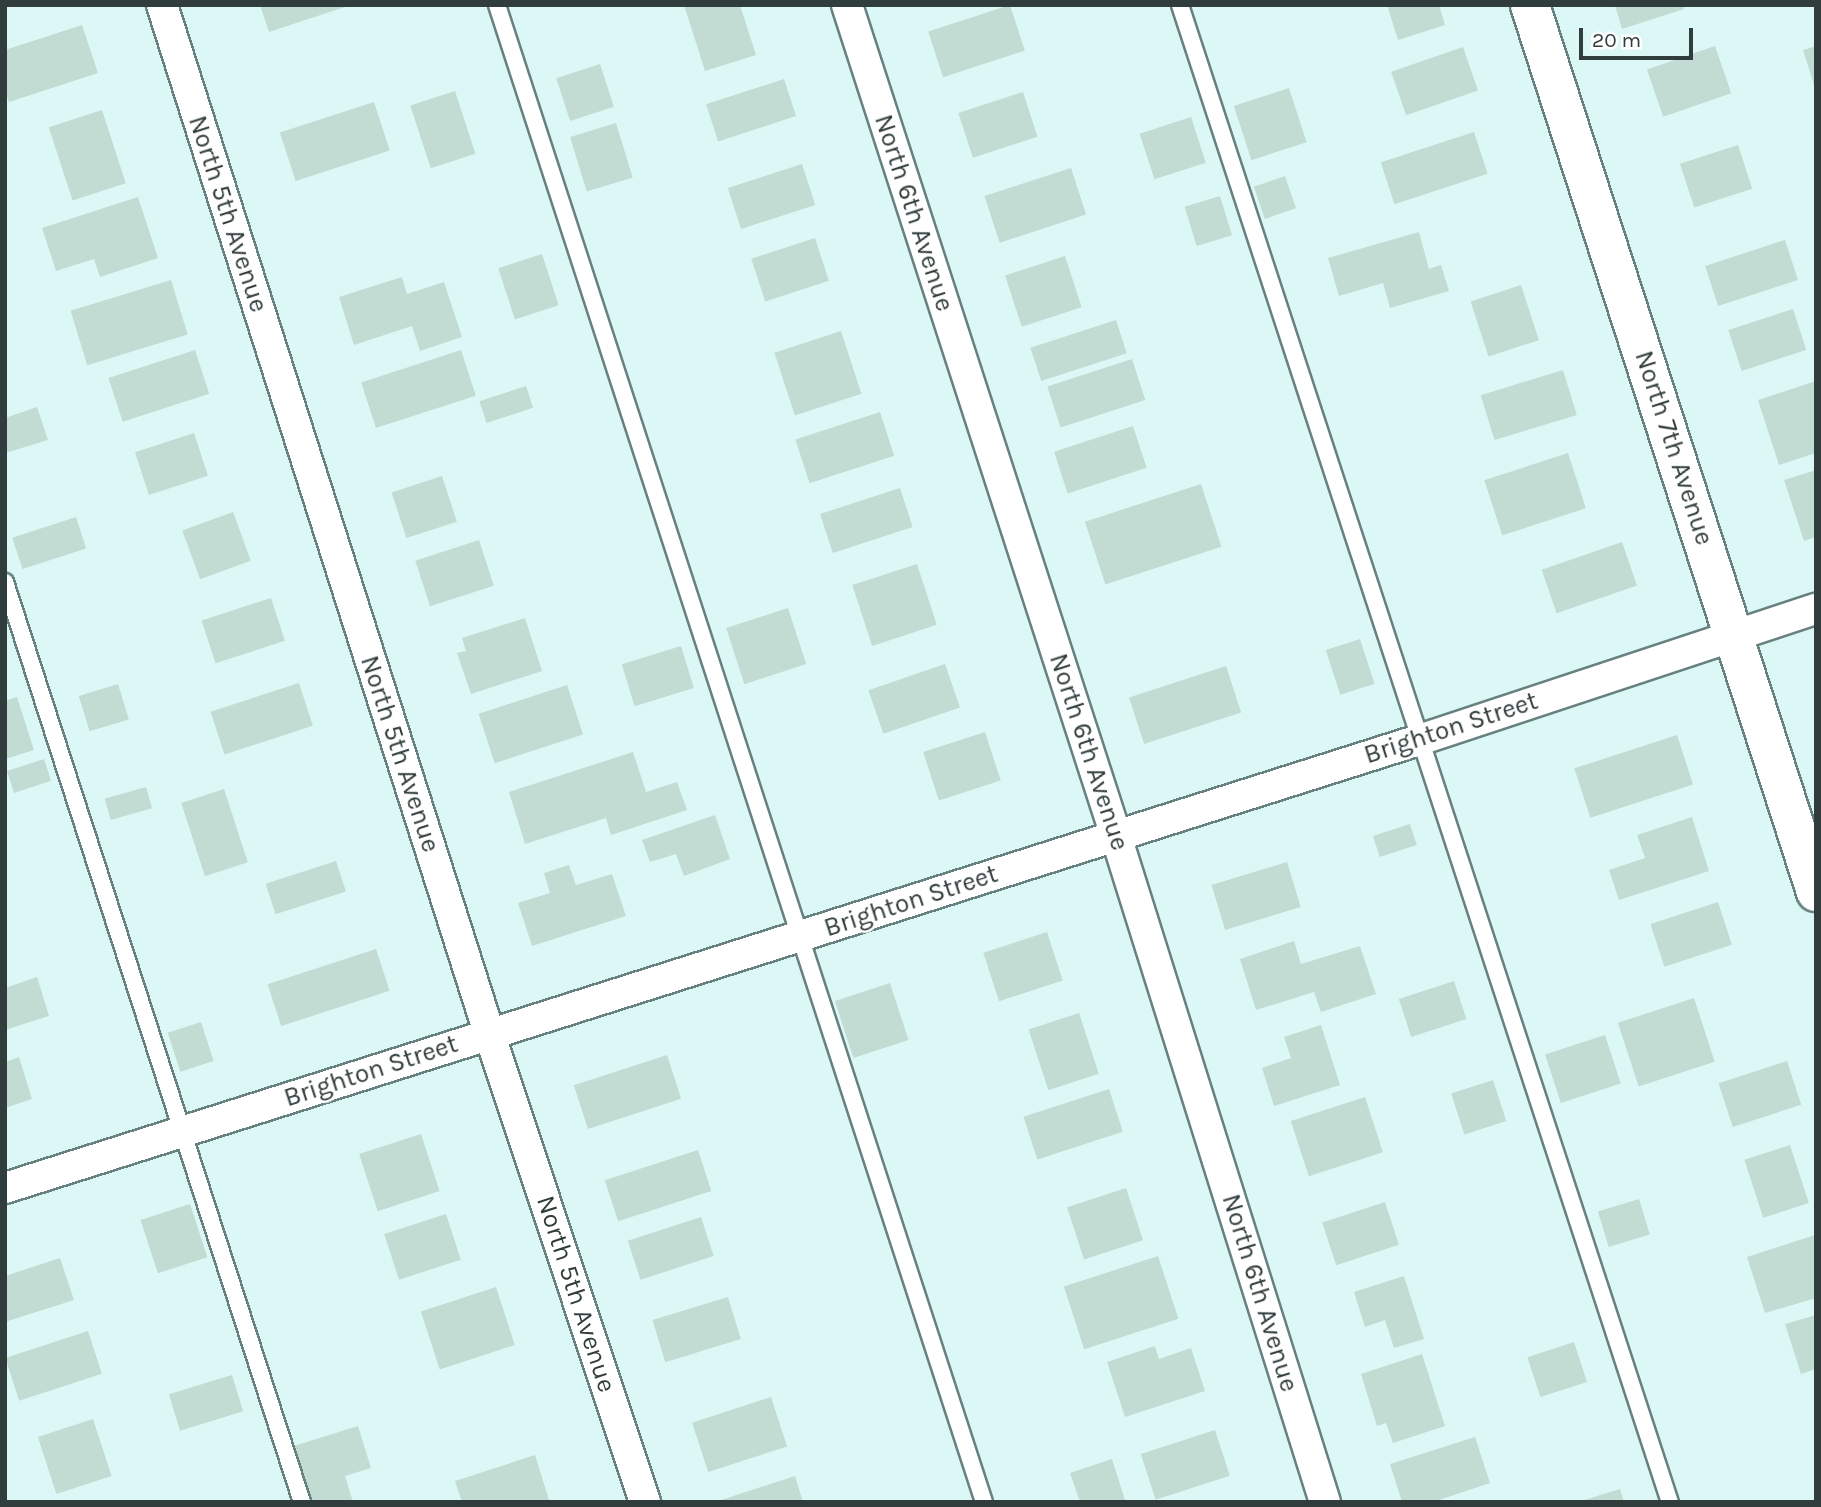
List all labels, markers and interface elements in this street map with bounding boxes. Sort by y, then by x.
scale bar [1583,14,1697,58]
text: 20 m [1592,28,1641,52]
street label: North 6th Avenue [867,111,961,315]
street label: North 5th Avenue [182,112,274,316]
street label: North 7th Avenue [1628,347,1720,549]
street label: North 6th Avenue [1042,650,1136,854]
street label: North 5th Avenue [354,652,446,856]
street label: Brighton Street [1360,685,1542,771]
street label: Brighton Street [820,858,1002,944]
street label: Brighton Street [280,1028,462,1114]
street label: North 6th Avenue [1215,1190,1305,1396]
street label: North 5th Avenue [530,1192,622,1396]

